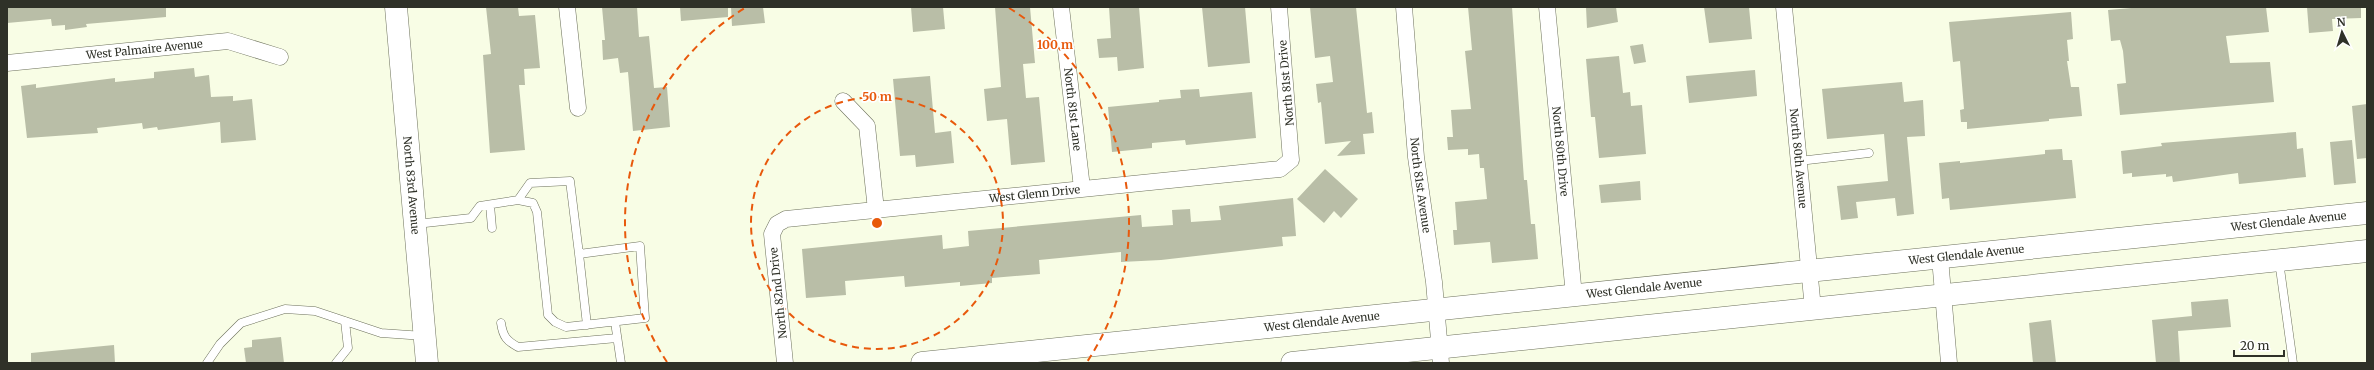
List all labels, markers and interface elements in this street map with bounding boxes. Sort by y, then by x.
north arrow [2322,12,2362,52]
text: N [2336,15,2346,29]
street label: West Palmaire Avenue [84,37,204,62]
text: 100 m [1037,37,1073,52]
street label: North 81st Drive [1275,39,1297,126]
street label: North 81st Lane [1061,67,1085,152]
text: 50 m [862,89,892,104]
street label: North 80th Drive [1549,106,1572,197]
street label: North 80th Avenue [1787,108,1810,209]
street label: North 83rd Avenue [400,136,423,235]
street label: North 81st Avenue [1407,137,1434,234]
street label: West Glenn Drive [987,182,1081,206]
street label: West Glendale Avenue [2229,208,2347,234]
centre of rings [870,216,884,230]
street label: West Glendale Avenue [1907,242,2025,268]
street label: North 82nd Drive [766,246,790,339]
street label: West Glendale Avenue [1585,275,1703,301]
street label: West Glendale Avenue [1262,309,1381,335]
scale bar [2234,332,2284,358]
text: 20 m [2240,338,2269,353]

